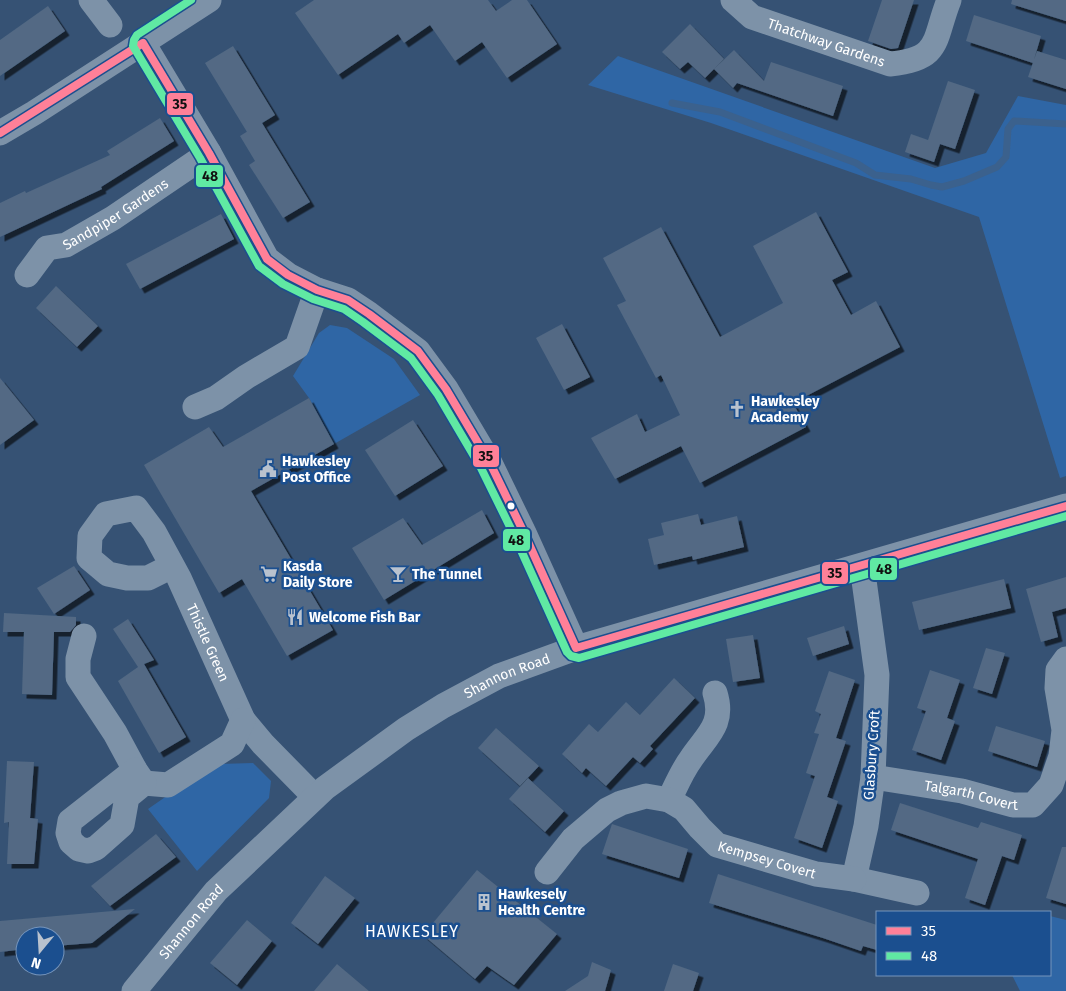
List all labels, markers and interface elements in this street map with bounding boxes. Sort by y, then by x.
street label: Thatchway Gardens [765,14,888,70]
line badge: 35 [166,92,194,116]
text: 35 [172,96,188,113]
line badge: 48 [195,164,224,188]
text: 48 [202,168,218,185]
street label: Sandpiper Gardens [60,174,172,254]
place label: Hawkesley Academy [750,393,820,426]
church icon: Hawkesley Academy [727,399,747,419]
line badge: 35 [472,444,500,468]
text: 35 [478,448,494,465]
place label: Hawkesley Post Office [282,453,351,486]
public building icon: Hawkesley Post Office [258,459,278,479]
unlabelled marker [506,501,516,511]
line badge: 48 [502,528,531,552]
text: 48 [508,532,524,549]
line badge: 48 [869,557,898,581]
place label: Kasda Daily Store [283,558,353,591]
line badge: 35 [821,561,849,585]
text: 48 [876,561,892,578]
supermarket icon: Kasda Daily Store [259,564,279,584]
bar icon: The Tunnel [388,564,408,584]
text: 35 [827,565,843,582]
place label: The Tunnel [412,566,483,583]
street label: Thistle Green [183,601,233,684]
restaurant icon: Welcome Fish Bar [285,607,305,627]
place label: Welcome Fish Bar [309,609,421,626]
street label: Shannon Road [461,650,552,702]
street label: Glasbury Croft [860,709,884,800]
street label: Talgarth Covert [923,777,1019,814]
street label: Kempsey Covert [716,837,819,882]
street label: Shannon Road [155,880,227,963]
place label: Hawkesely Health Centre [498,886,586,919]
building icon: Hawkesely Health Centre [474,892,494,912]
legend [876,911,1051,976]
district label: HAWKESLEY [365,922,459,941]
text: 35 [921,922,936,940]
north arrow [15,926,65,976]
text: 48 [921,947,937,965]
text: N [29,953,43,972]

